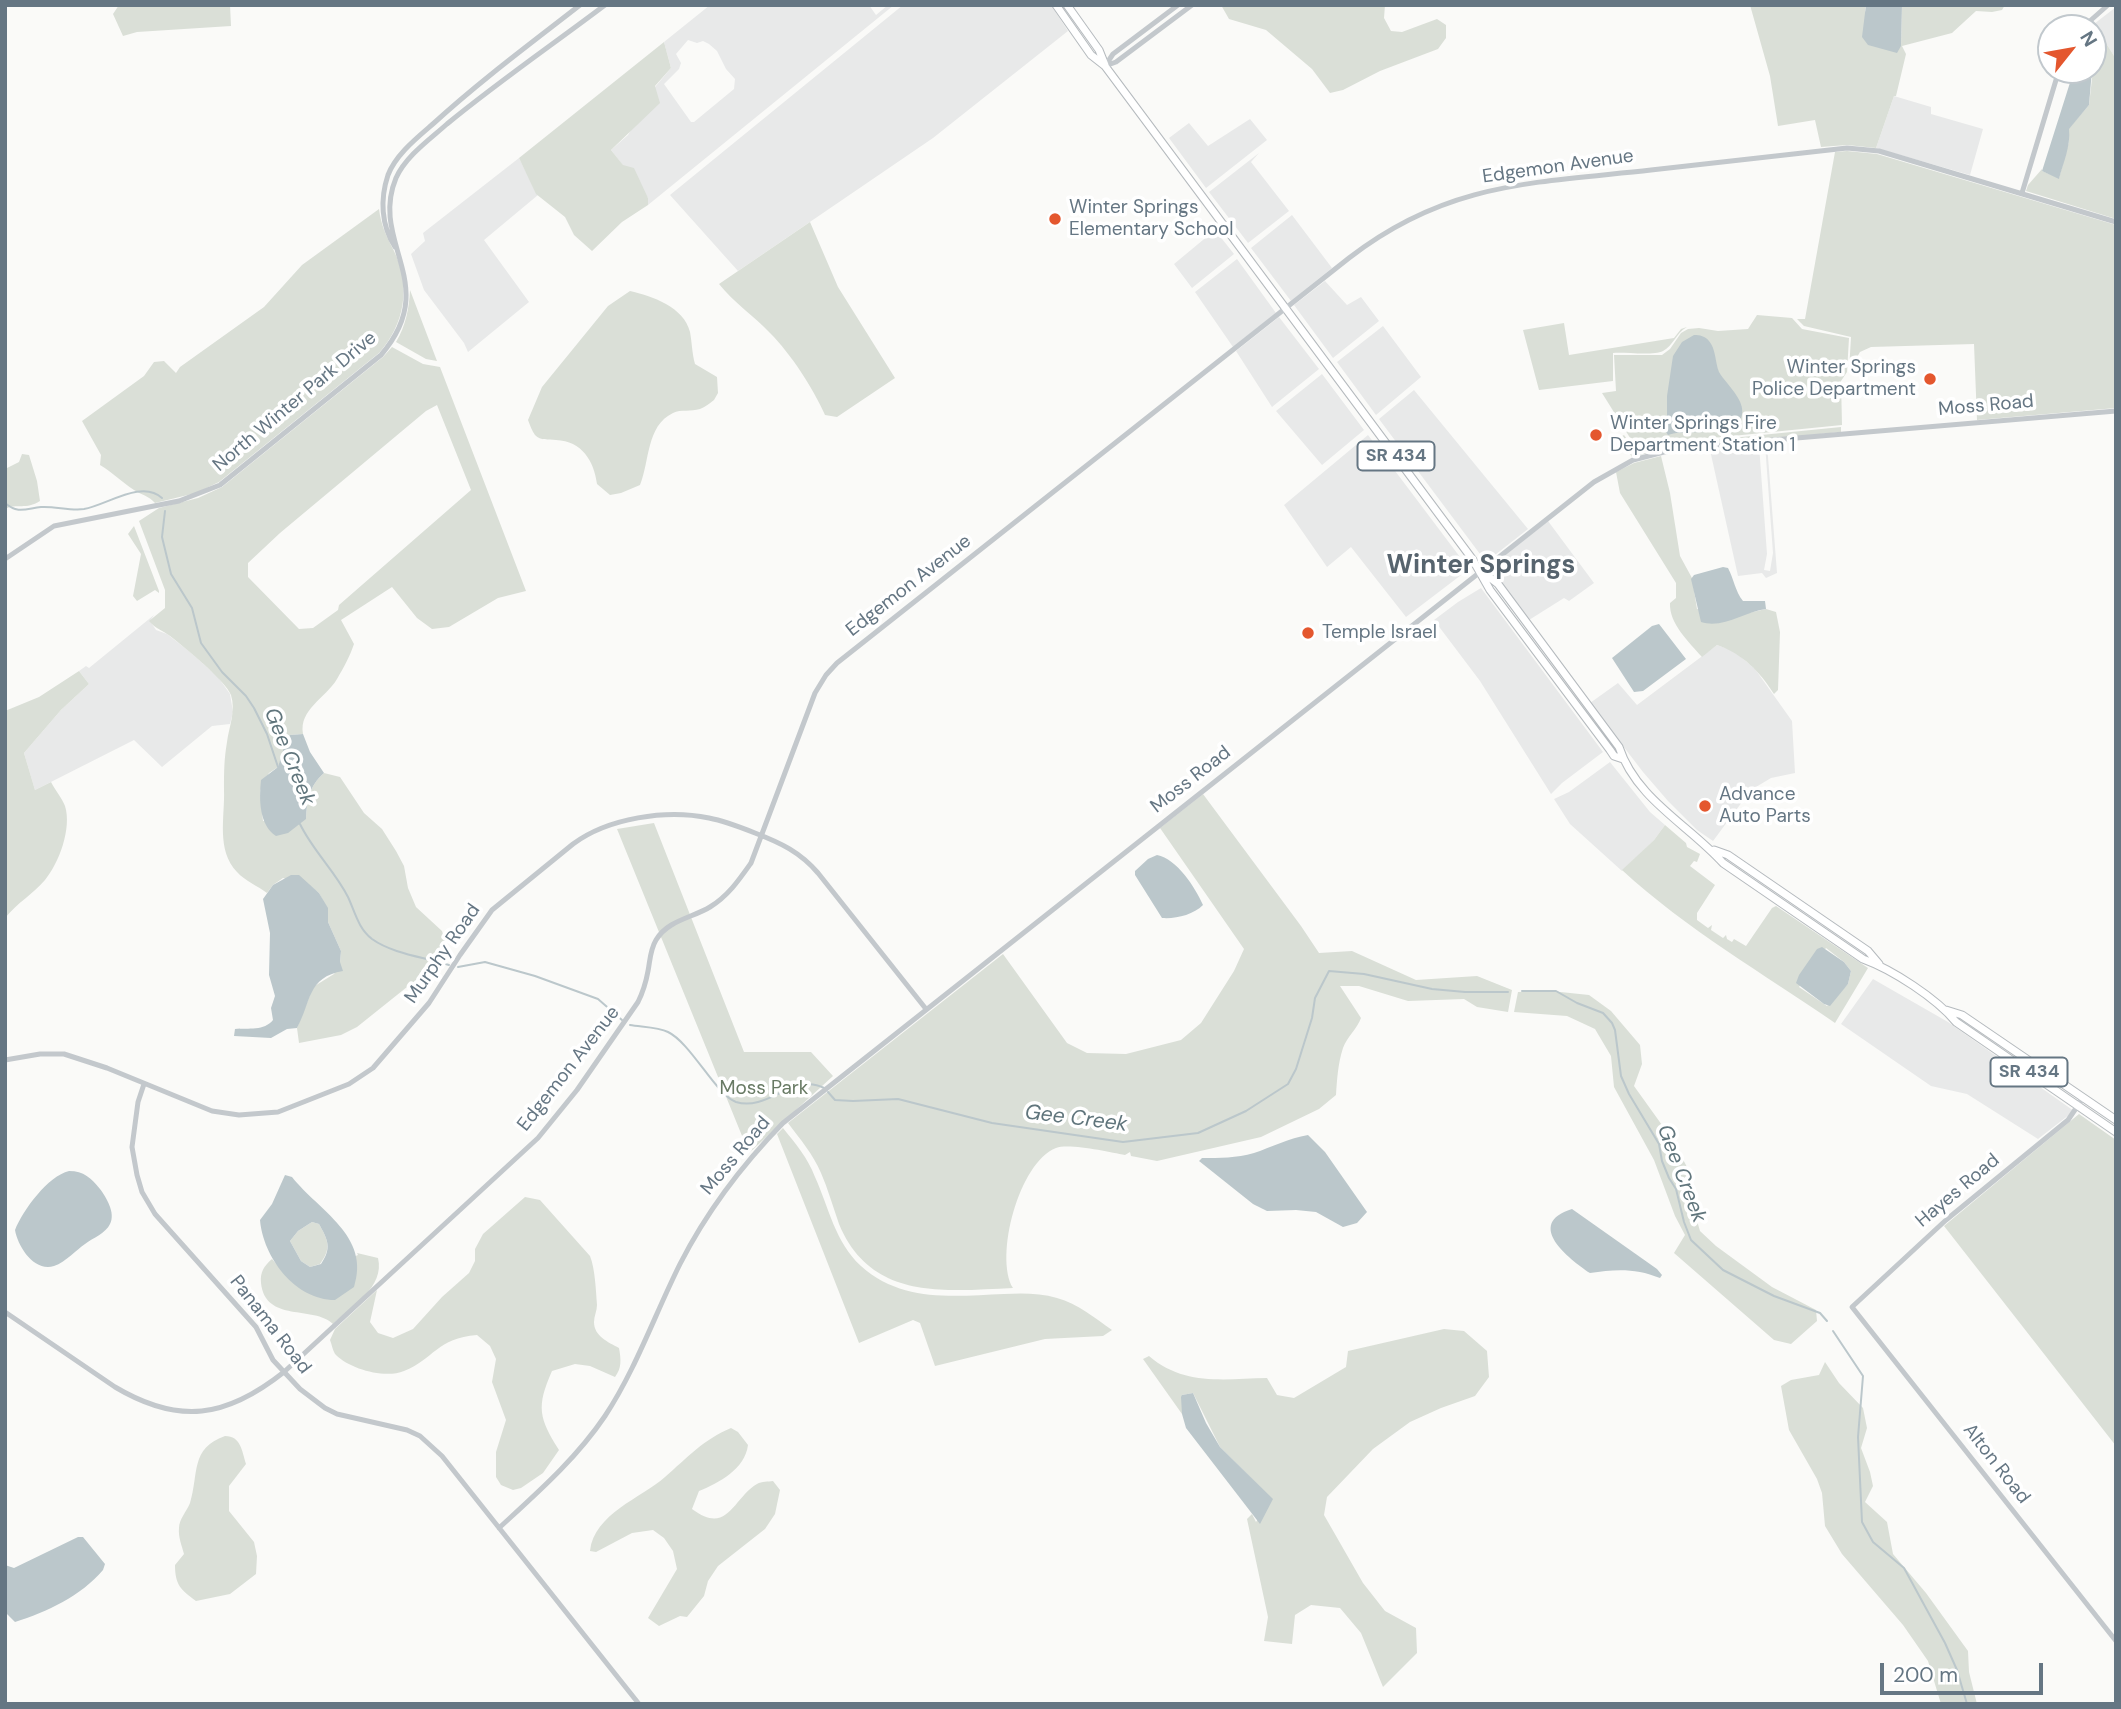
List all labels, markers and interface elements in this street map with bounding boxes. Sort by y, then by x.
north arrow [2037,14,2107,84]
text: N [2074,27,2103,51]
street label: Edgemon Avenue [1481,145,1635,189]
place label: Winter Springs Elementary School [1069,197,1233,241]
marker: Winter Springs Elementary School [1047,211,1063,227]
street label: North Winter Park Drive [209,327,381,477]
place label: Winter Springs Police Department [1752,357,1916,401]
marker: Winter Springs Police Department [1922,371,1938,387]
street label: Moss Road [1937,390,2035,422]
place label: Winter Springs Fire Department Station 1 [1610,413,1795,457]
marker: Winter Springs Fire Department Station 1 [1588,427,1604,443]
road number: SR 434 [1358,442,1434,470]
street label: Edgemon Avenue [842,530,976,642]
district label: Winter Springs [1387,550,1575,582]
place label: Temple Israel [1322,622,1437,644]
marker: Temple Israel [1300,625,1316,641]
water label: Gee Creek [258,704,320,810]
street label: Moss Road [1146,742,1236,818]
place label: Advance Auto Parts [1719,784,1811,828]
marker: Advance Auto Parts [1697,798,1713,814]
street label: Murphy Road [400,900,486,1008]
street label: Edgemon Avenue [513,1002,625,1136]
road number: SR 434 [1990,1058,2068,1086]
park label: Moss Park [720,1078,808,1100]
water label: Gee Creek [1023,1100,1129,1138]
street label: Moss Road [697,1112,775,1200]
water label: Gee Creek [1651,1121,1711,1227]
street label: Hayes Road [1911,1149,2005,1233]
street label: Panama Road [224,1271,316,1379]
street label: Alton Road [1958,1419,2034,1509]
scale bar [1883,1650,2046,1694]
text: 200 m [1893,1661,1958,1689]

